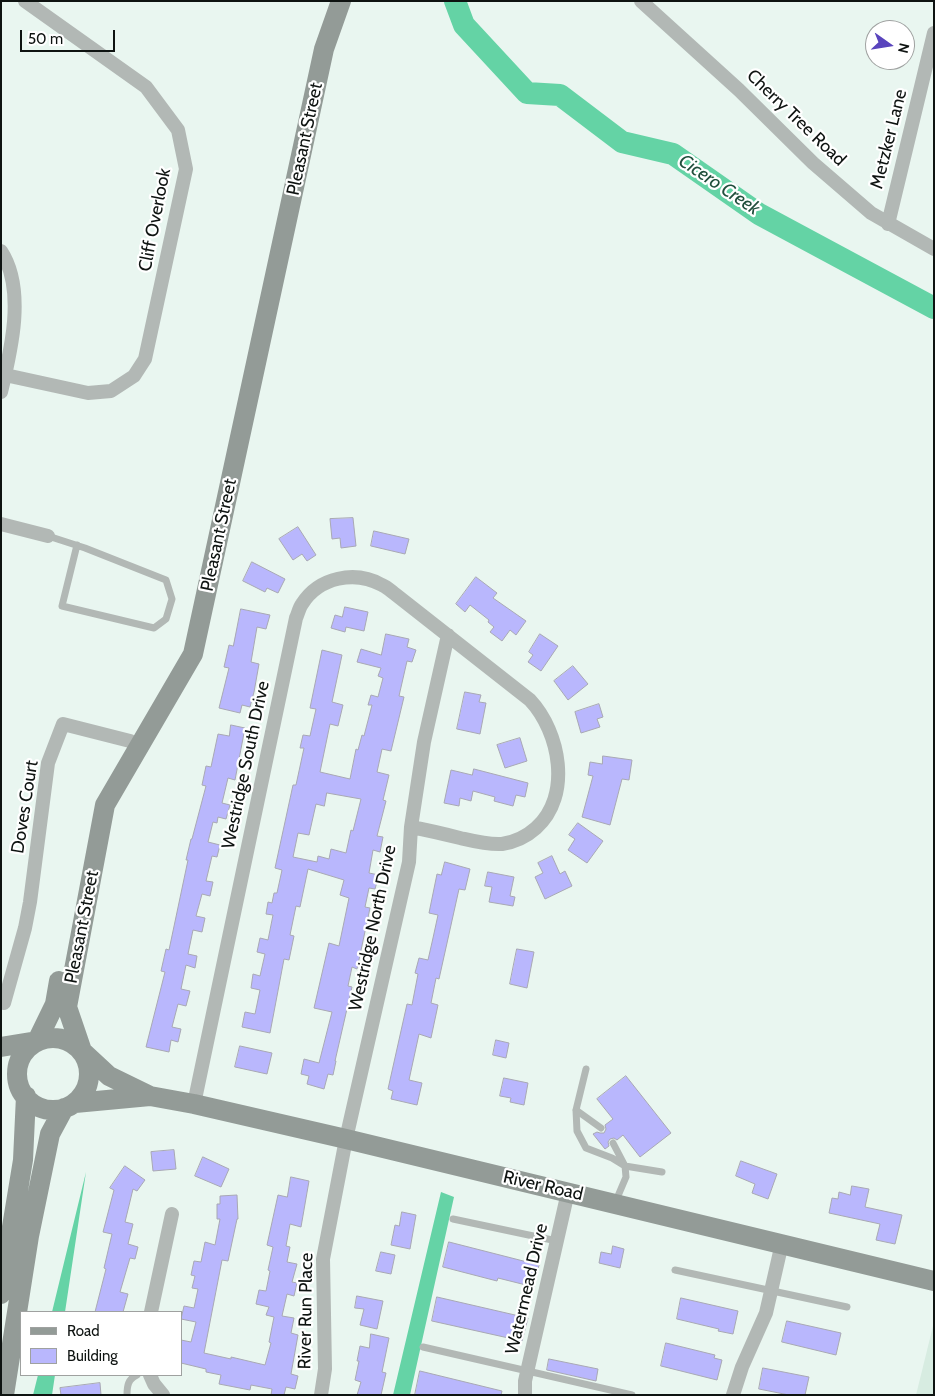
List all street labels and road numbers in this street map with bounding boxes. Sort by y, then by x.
street label: Cherry Tree Road [742,65,850,171]
street label: Pleasant Street [283,81,327,197]
street label: Metzker Lane [866,87,912,191]
street label: Cliff Overlook [134,167,176,273]
street label: Pleasant Street [197,477,241,593]
street label: Westridge South Drive [218,679,274,851]
street label: Doves Court [7,759,43,855]
street label: Westridge North Drive [345,843,401,1013]
street label: Pleasant Street [60,869,104,985]
street label: River Road [501,1166,585,1206]
street label: Watermead Drive [501,1221,553,1357]
street label: River Run Place [294,1252,318,1370]

